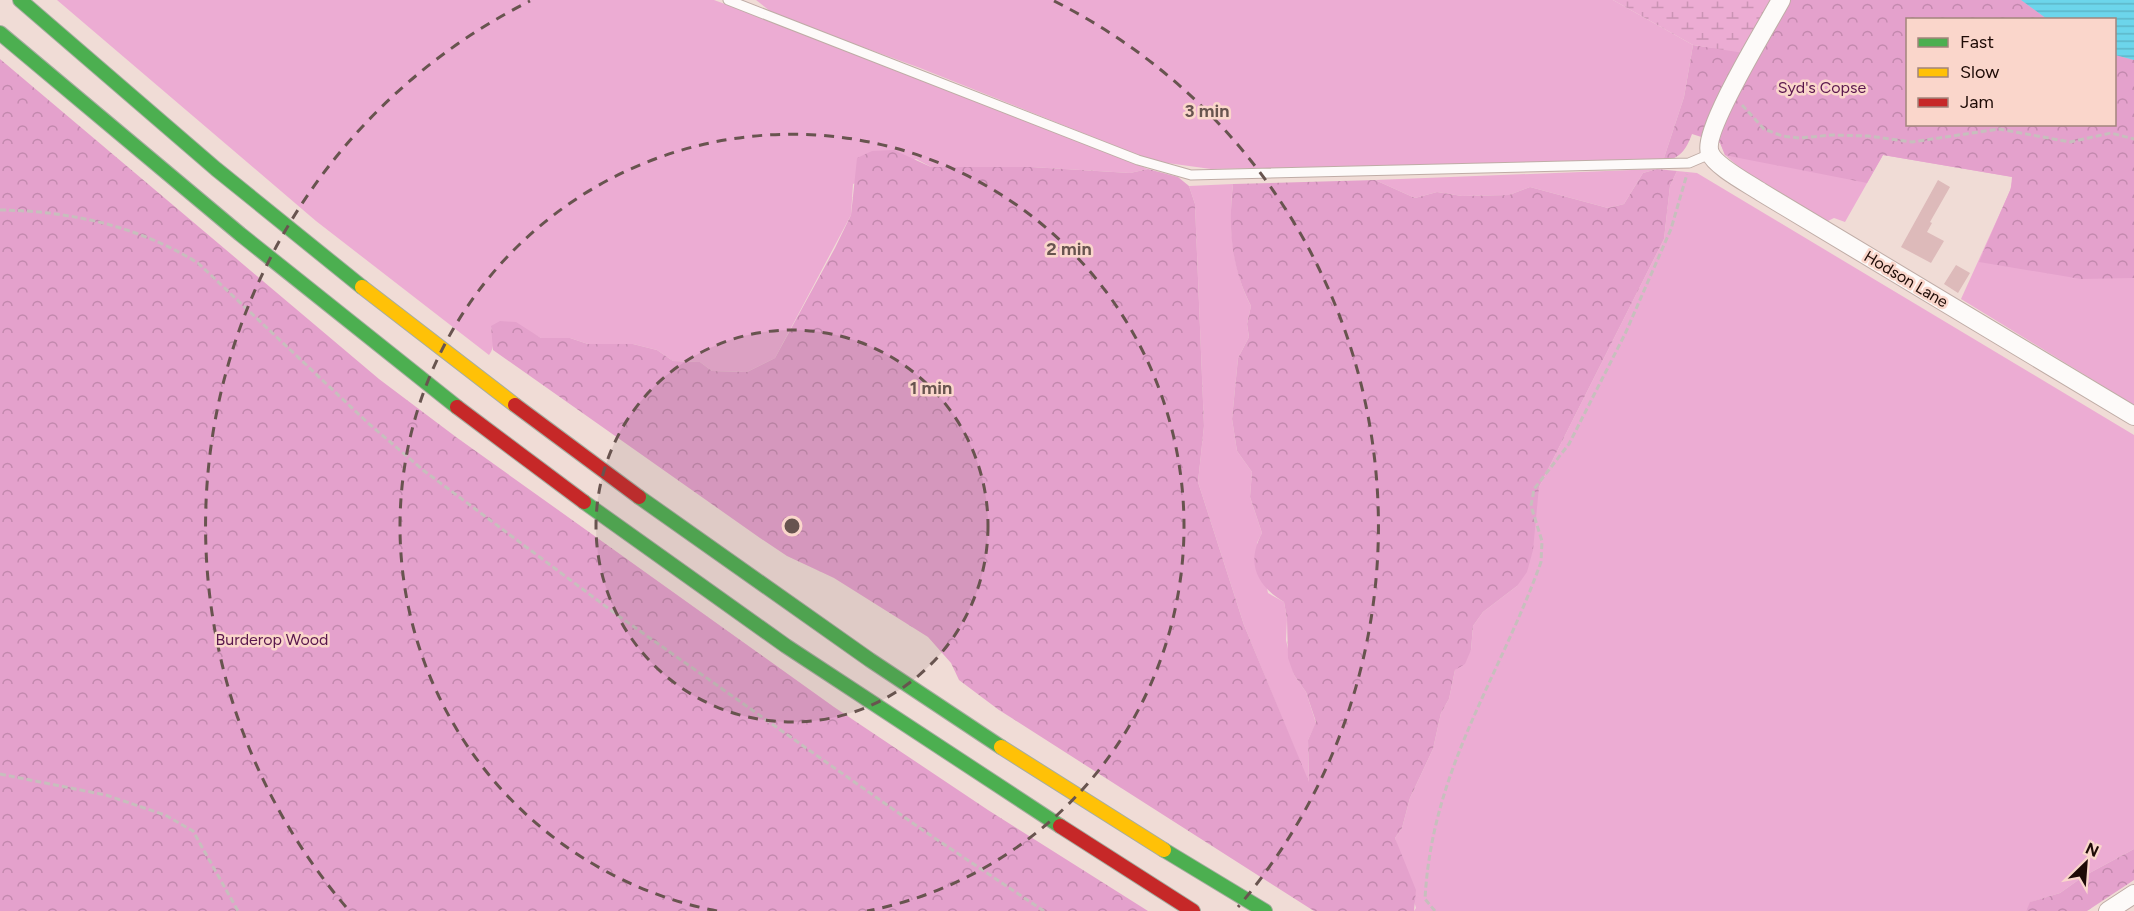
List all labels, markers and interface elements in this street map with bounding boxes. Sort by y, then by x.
legend [1906,18,2116,126]
text: Fast [1960,31,1994,53]
text: Slow [1960,61,1999,83]
park label: Syd's Copse [1778,78,1867,97]
text: Jam [1960,91,1994,113]
text: 3 min [1185,100,1229,122]
text: 2 min [1046,238,1092,260]
street label: Hodson Lane [1861,247,1952,312]
text: 1 min [910,377,952,399]
centre of rings [782,516,802,536]
park label: Burderop Wood [216,630,328,649]
north arrow [2056,833,2116,893]
text: N [2083,839,2102,861]

